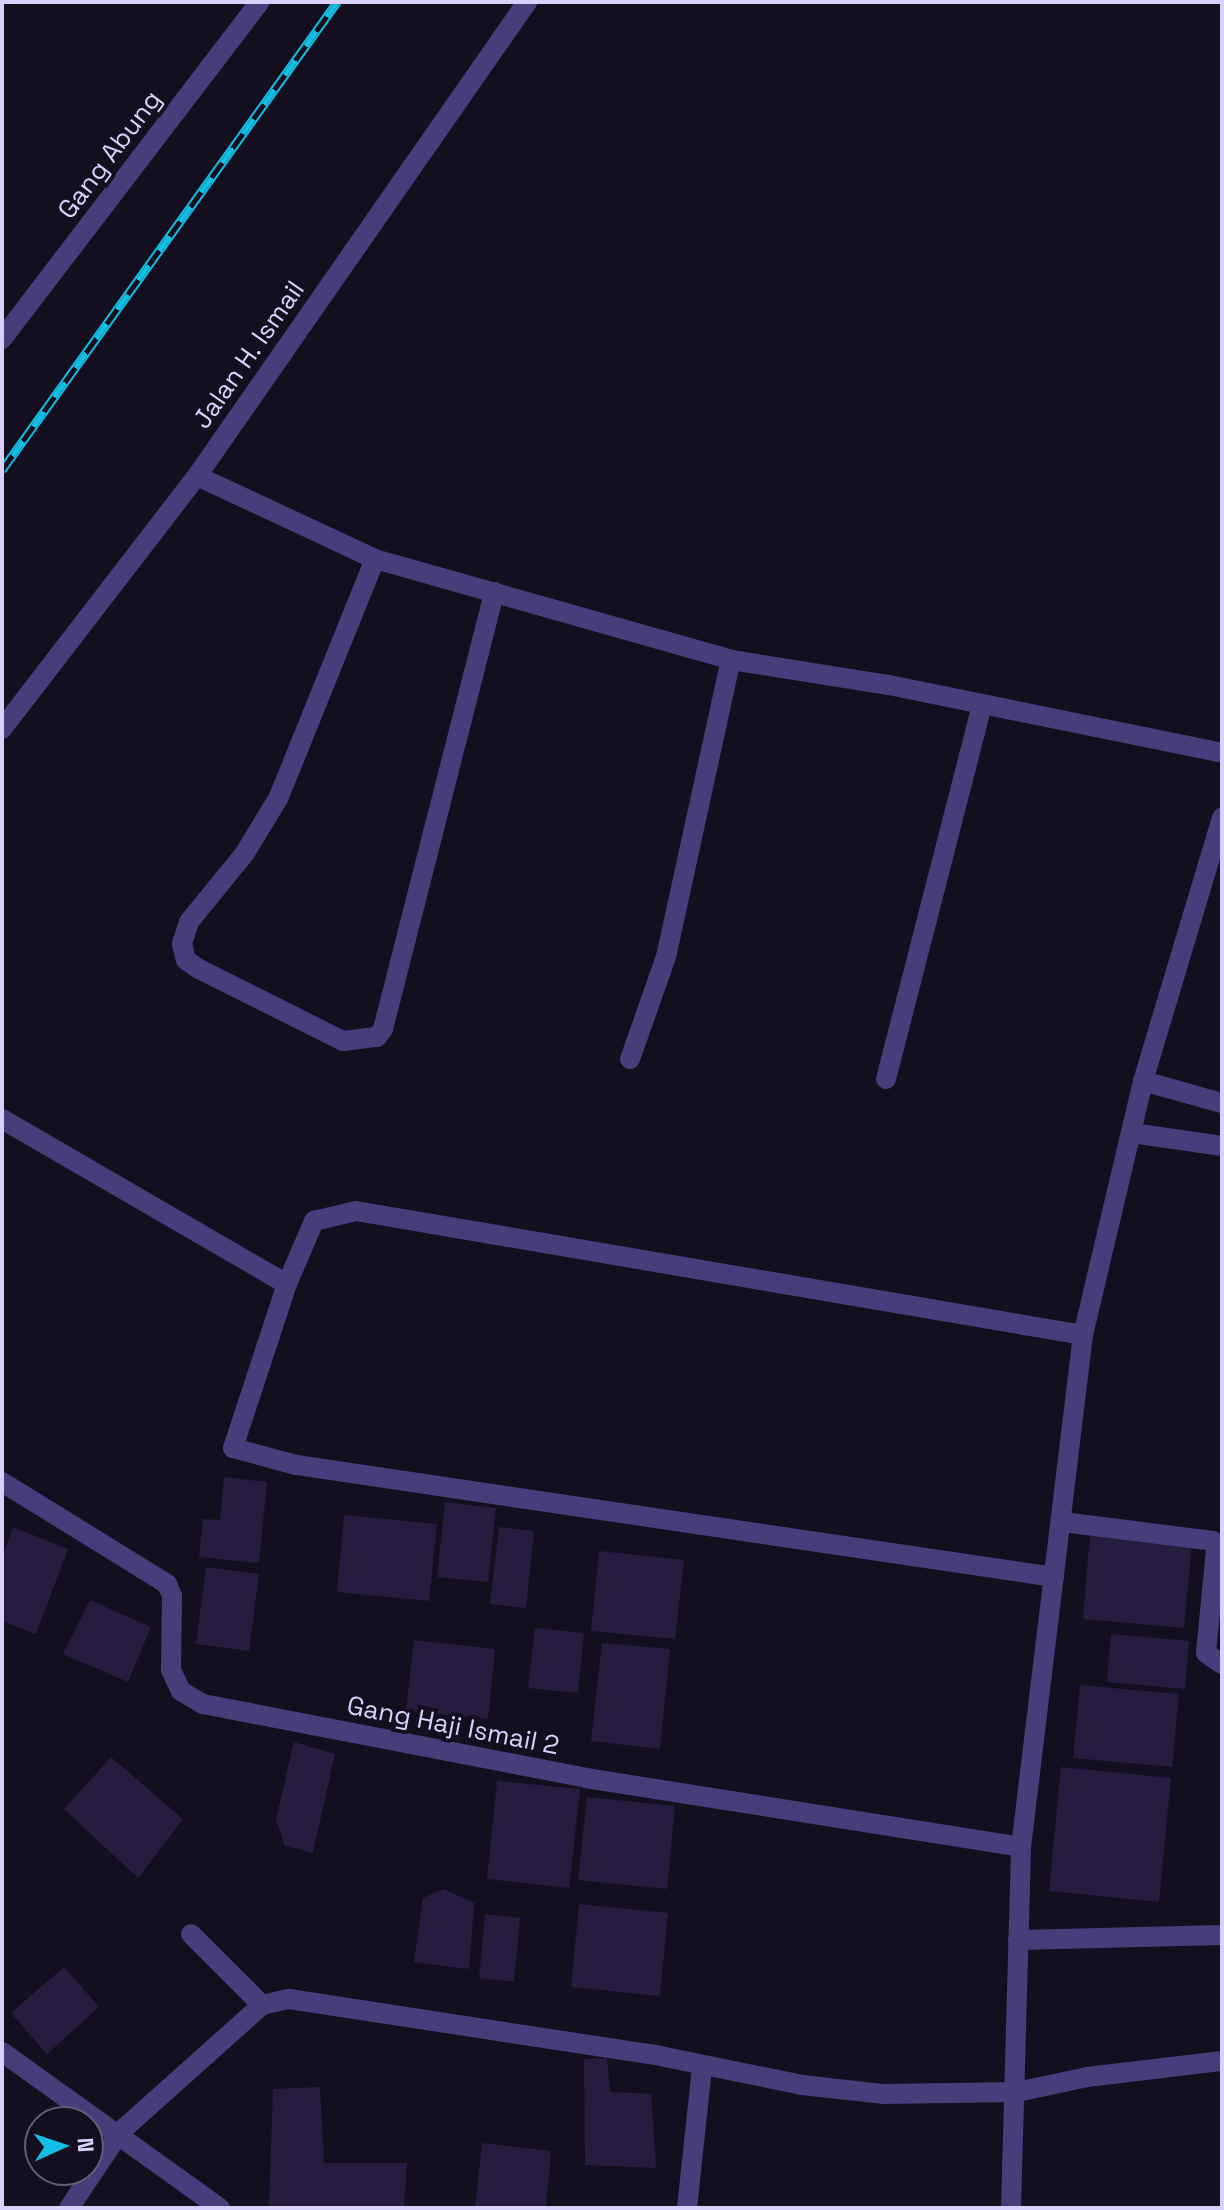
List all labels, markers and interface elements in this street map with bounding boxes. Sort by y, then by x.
street label: Gang Abung [51,84,169,226]
street label: Jalan H. Ismail [186,275,312,435]
street label: Gang Haji Ismail 2 [344,1690,562,1762]
north arrow [24,2106,104,2186]
text: N [72,2137,100,2153]

